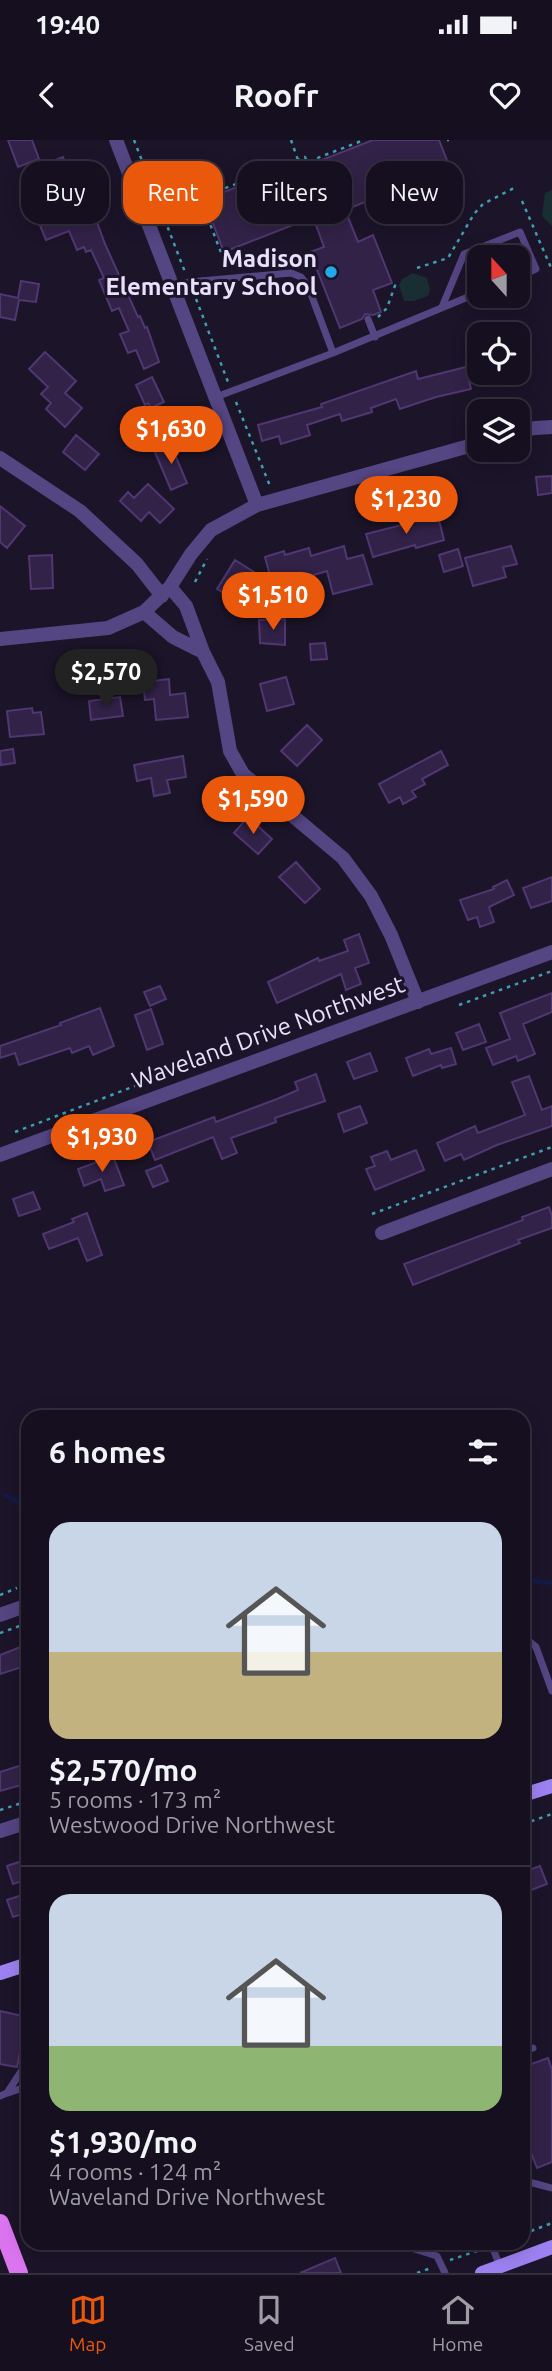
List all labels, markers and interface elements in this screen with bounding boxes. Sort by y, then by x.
text: 19:40 [35,10,100,39]
icon: back [28,76,66,114]
icon: heart [486,76,524,114]
text: Roofr [233,77,319,113]
chip: Buy [21,161,109,224]
chip: Rent [123,161,223,224]
chip: Filters [237,161,352,224]
chip: New [366,161,463,224]
place label: Madison Elementary School [105,245,317,300]
north arrow [467,245,530,308]
map controls [467,245,530,462]
marker: Madison Elementary School [323,264,339,280]
button: locate [467,322,530,385]
button: layers [467,399,530,462]
pin: $1,630 [114,406,228,466]
text: $1,630 [136,416,206,441]
pin: $1,230 [349,476,463,536]
text: $1,230 [371,486,441,511]
pin: $1,510 [216,573,330,632]
text: $1,510 [238,582,308,607]
pin: $2,570 [49,650,163,709]
text: $2,570 [71,659,141,684]
pin: $1,590 [196,776,310,836]
text: $1,590 [218,786,288,811]
street label: Waveland Drive Northwest [128,970,409,1094]
pin: $1,930 [45,1114,159,1174]
text: $1,930 [67,1124,137,1149]
icon: filters [464,1433,502,1471]
text: 6 homes [49,1435,166,1469]
icon: home [213,1568,339,1694]
text: $2,570/mo [49,1753,198,1787]
text: 5 rooms · 173 m² [49,1787,221,1812]
text: Westwood Drive Northwest [49,1812,335,1837]
icon: home [213,1940,339,2066]
text: $1,930/mo [49,2125,198,2159]
text: 4 rooms · 124 m² [49,2159,221,2184]
text: Waveland Drive Northwest [49,2184,325,2209]
tab: Map [69,2291,107,2355]
tab: Saved [244,2291,295,2355]
tab: Home [432,2291,483,2355]

